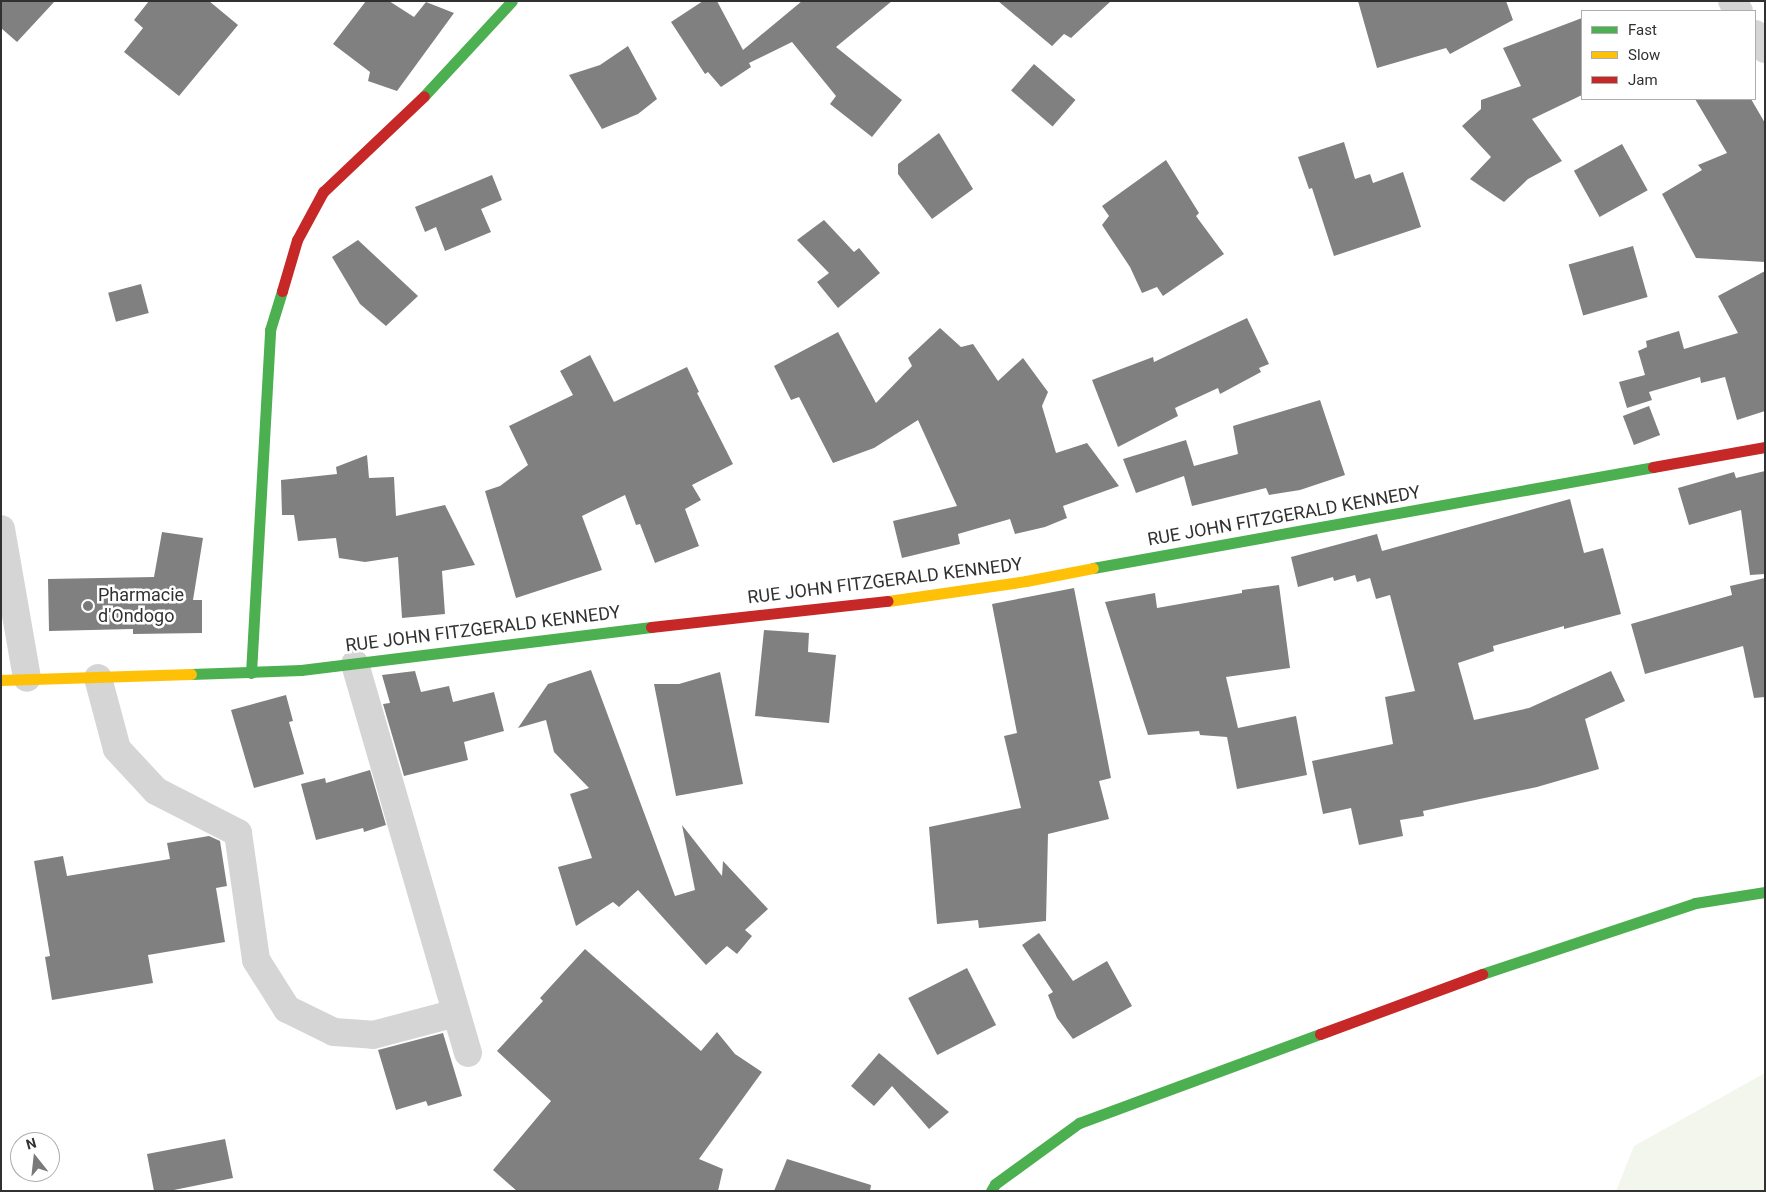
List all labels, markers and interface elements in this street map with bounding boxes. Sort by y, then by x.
legend [1581,10,1756,100]
text: Fast [1628,21,1657,39]
text: Slow [1628,46,1660,64]
text: Jam [1628,71,1658,89]
street label: RUE JOHN FITZGERALD KENNEDY [1146,481,1422,551]
street label: RUE JOHN FITZGERALD KENNEDY [746,553,1024,609]
place label: Pharmacie d'Ondogo [98,585,184,628]
marker: Pharmacie d'Ondogo [82,600,94,612]
street label: RUE JOHN FITZGERALD KENNEDY [344,601,622,657]
north arrow [10,1132,60,1182]
text: N [24,1134,38,1153]

